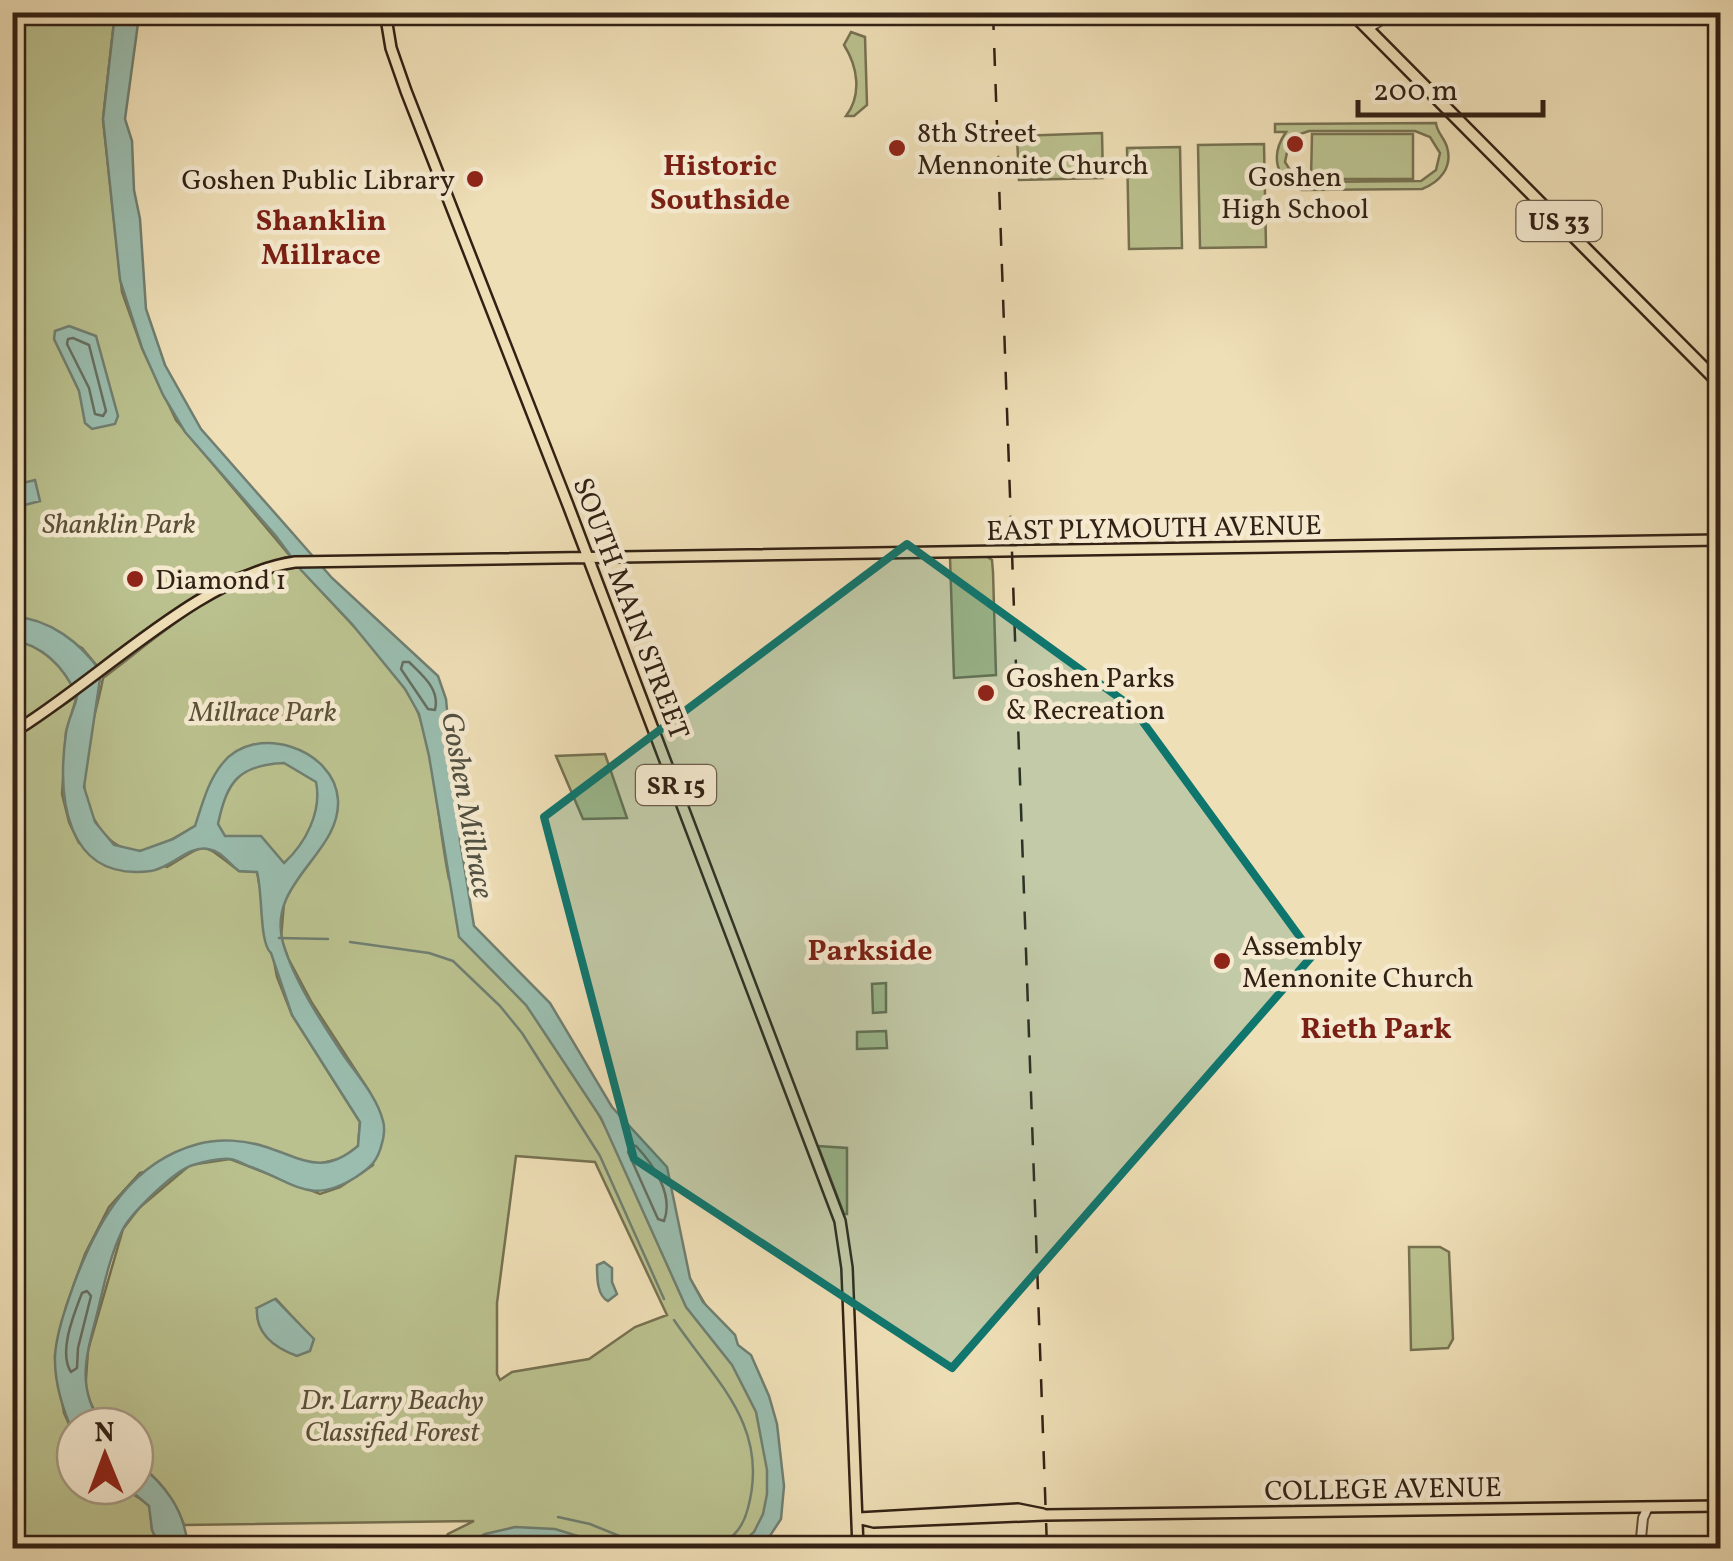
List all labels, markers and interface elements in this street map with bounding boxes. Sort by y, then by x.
scale bar [1358,55,1543,117]
text: 200 m [1373,71,1458,113]
place label: 8th Street Mennonite Church [917,115,1149,186]
marker: Goshen High School [1284,133,1306,155]
marker: 8th Street Mennonite Church [886,137,908,159]
district label: Historic Southside [650,146,790,222]
place label: Goshen High School [1221,159,1369,230]
place label: Goshen Public Library [181,162,455,201]
marker: Goshen Public Library [464,168,486,190]
district label: Shanklin Millrace [255,201,387,277]
road number: US 33 [1516,201,1602,241]
street label: SOUTH MAIN STREET [562,472,698,746]
park label: Shanklin Park [42,506,196,545]
street label: EAST PLYMOUTH AVENUE [986,507,1322,552]
place label: Diamond 1 [155,562,286,601]
marker: Diamond 1 [124,568,146,590]
place label: Goshen Parks & Recreation [1006,660,1175,731]
marker: Goshen Parks & Recreation [975,682,997,704]
park label: Millrace Park [188,694,337,733]
water label: Goshen Millrace [429,709,503,902]
road number: SR 15 [636,765,716,805]
place label: Assembly Mennonite Church [1242,928,1474,999]
district label: Parkside [807,931,933,973]
marker: Assembly Mennonite Church [1211,950,1233,972]
district label: Rieth Park [1300,1009,1452,1051]
park label: Dr. Larry Beachy Classified Forest [300,1382,484,1453]
north arrow [55,1406,155,1506]
text: N [94,1414,115,1453]
street label: COLLEGE AVENUE [1264,1469,1502,1512]

